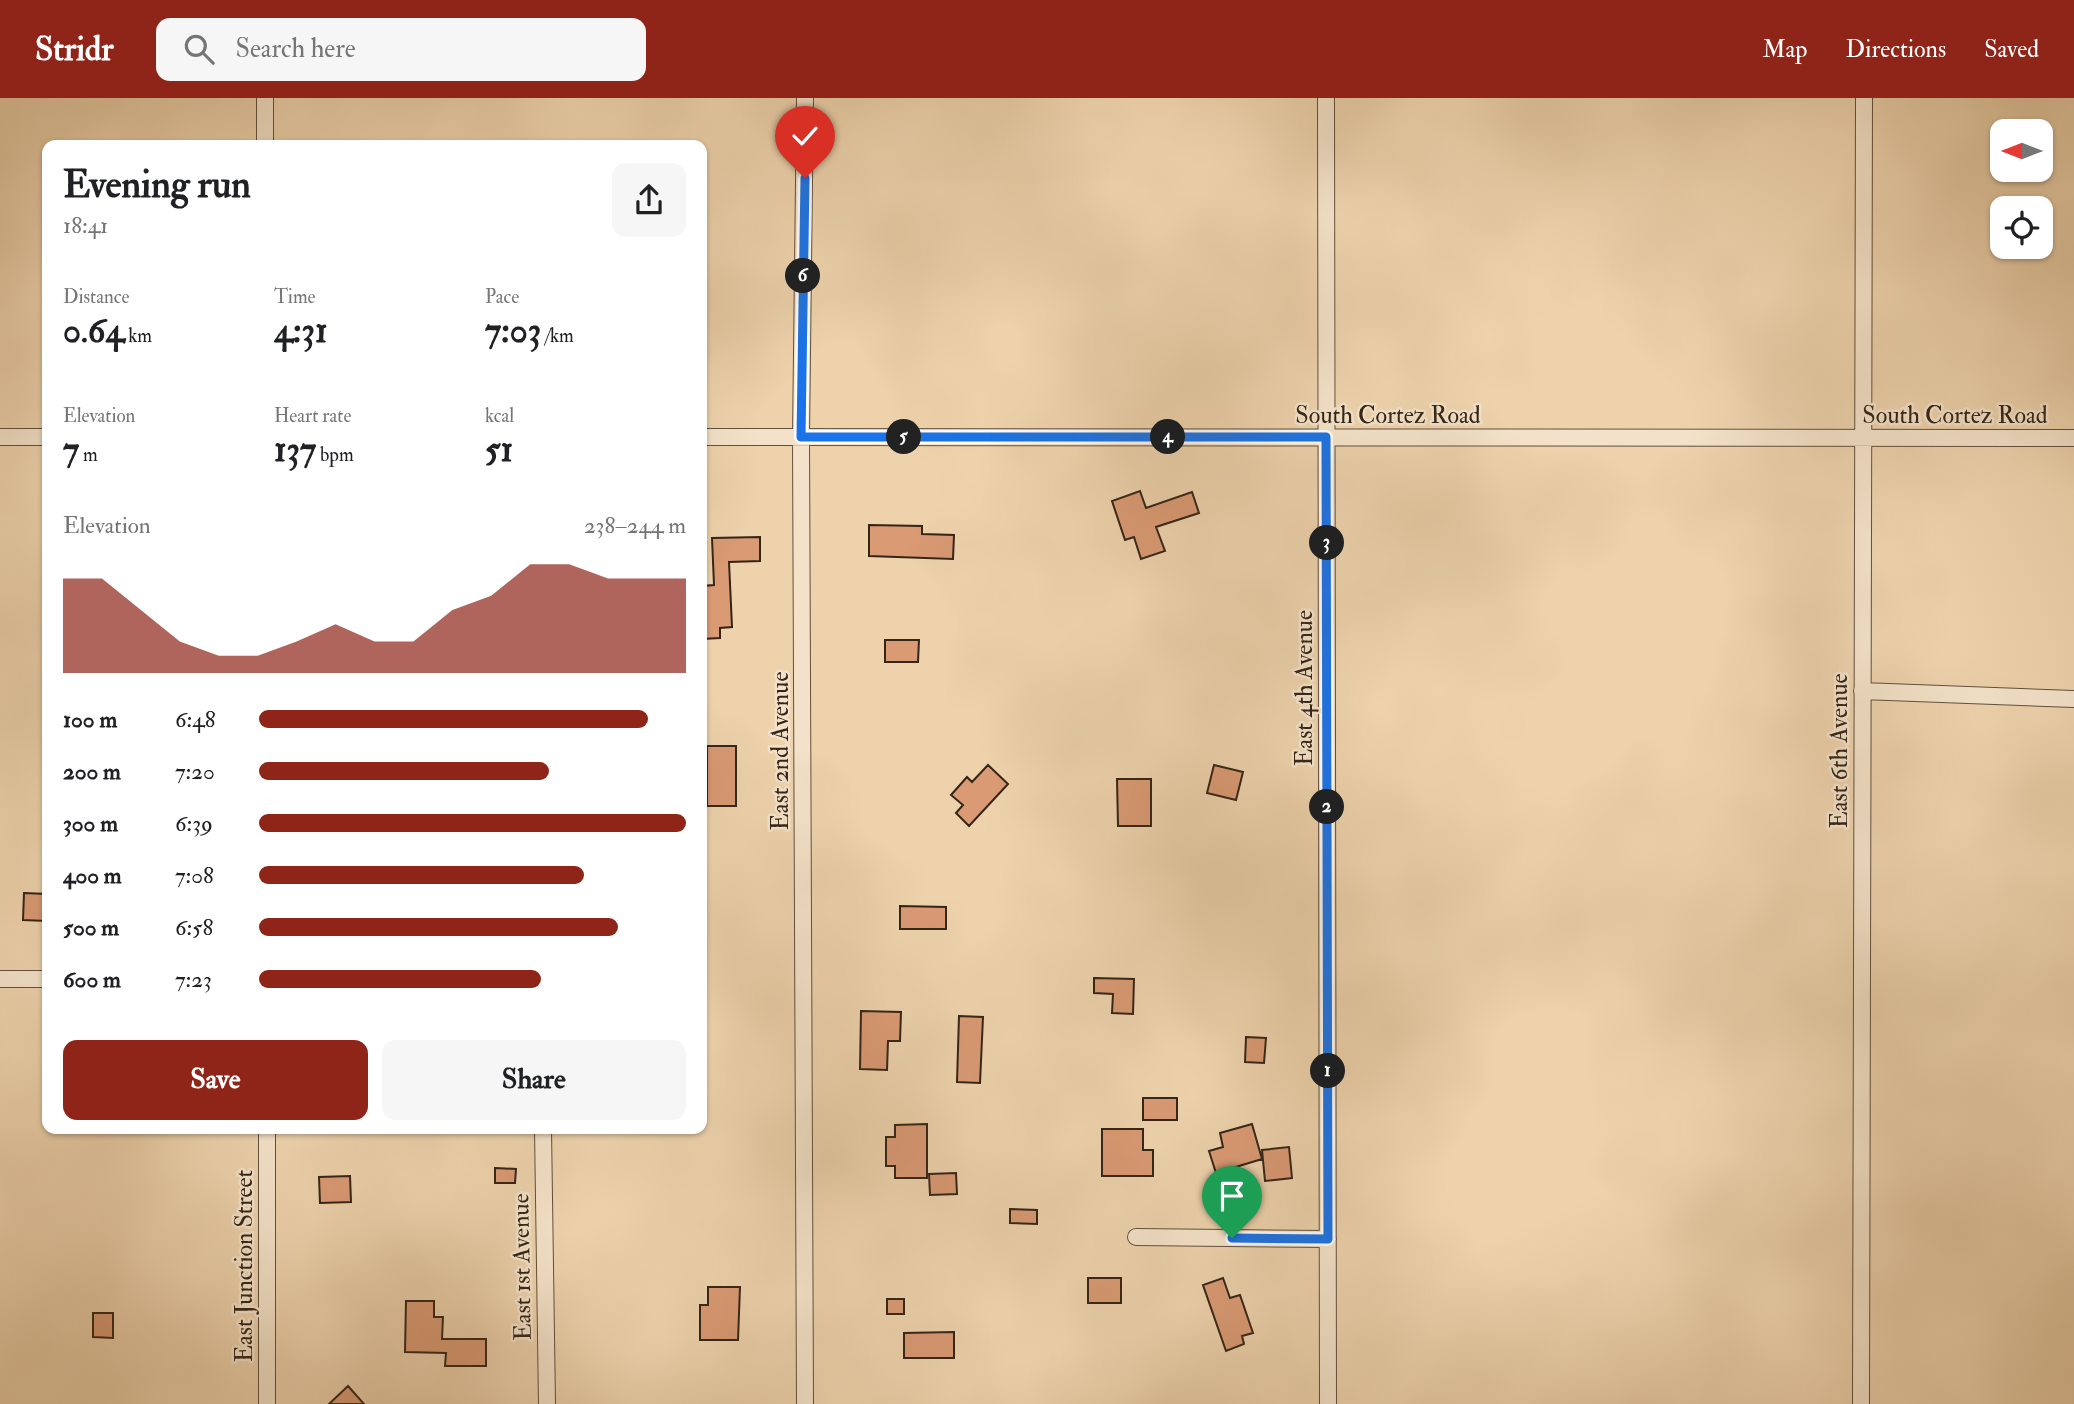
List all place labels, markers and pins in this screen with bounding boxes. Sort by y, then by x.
pin [775,106,835,178]
pin: 6 [786,258,820,294]
pin: 5 [886,420,922,454]
pin: 4 [1150,420,1186,454]
pin: 3 [1310,526,1344,560]
pin: 2 [1310,790,1344,824]
pin: 1 [1310,1054,1346,1088]
pin [1202,1166,1262,1238]

